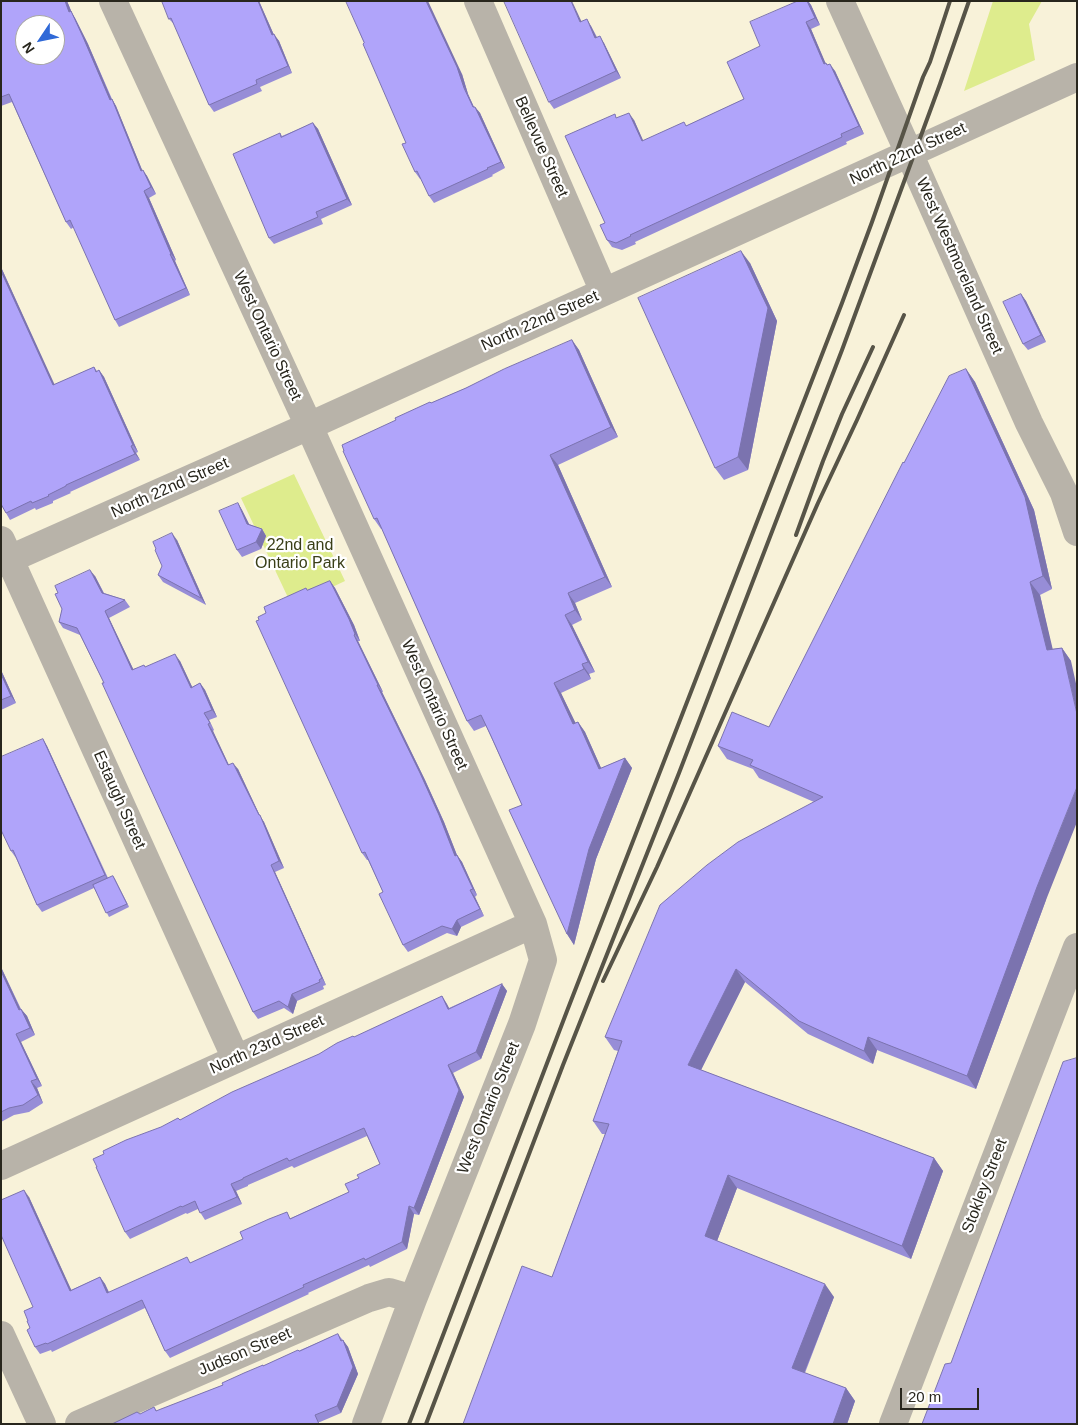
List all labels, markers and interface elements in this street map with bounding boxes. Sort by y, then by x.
north arrow [15,15,65,65]
text: N [19,39,38,56]
street label: Bellevue Street [510,94,572,200]
street label: North 22nd Street [847,119,969,189]
street label: West Westmoreland Street [911,175,1007,357]
street label: West Ontario Street [229,268,305,404]
street label: North 22nd Street [478,287,602,355]
street label: North 22nd Street [108,454,232,522]
park label: 22nd and Ontario Park [255,536,345,574]
street label: West Ontario Street [397,637,471,773]
street label: Estaugh Street [89,748,149,852]
street label: North 23rd Street [207,1011,327,1079]
street label: West Ontario Street [454,1039,524,1177]
street label: Stokley Street [958,1136,1012,1236]
street label: Judson Street [196,1324,294,1380]
scale bar [903,1378,982,1410]
text: 20 m [908,1388,941,1405]

